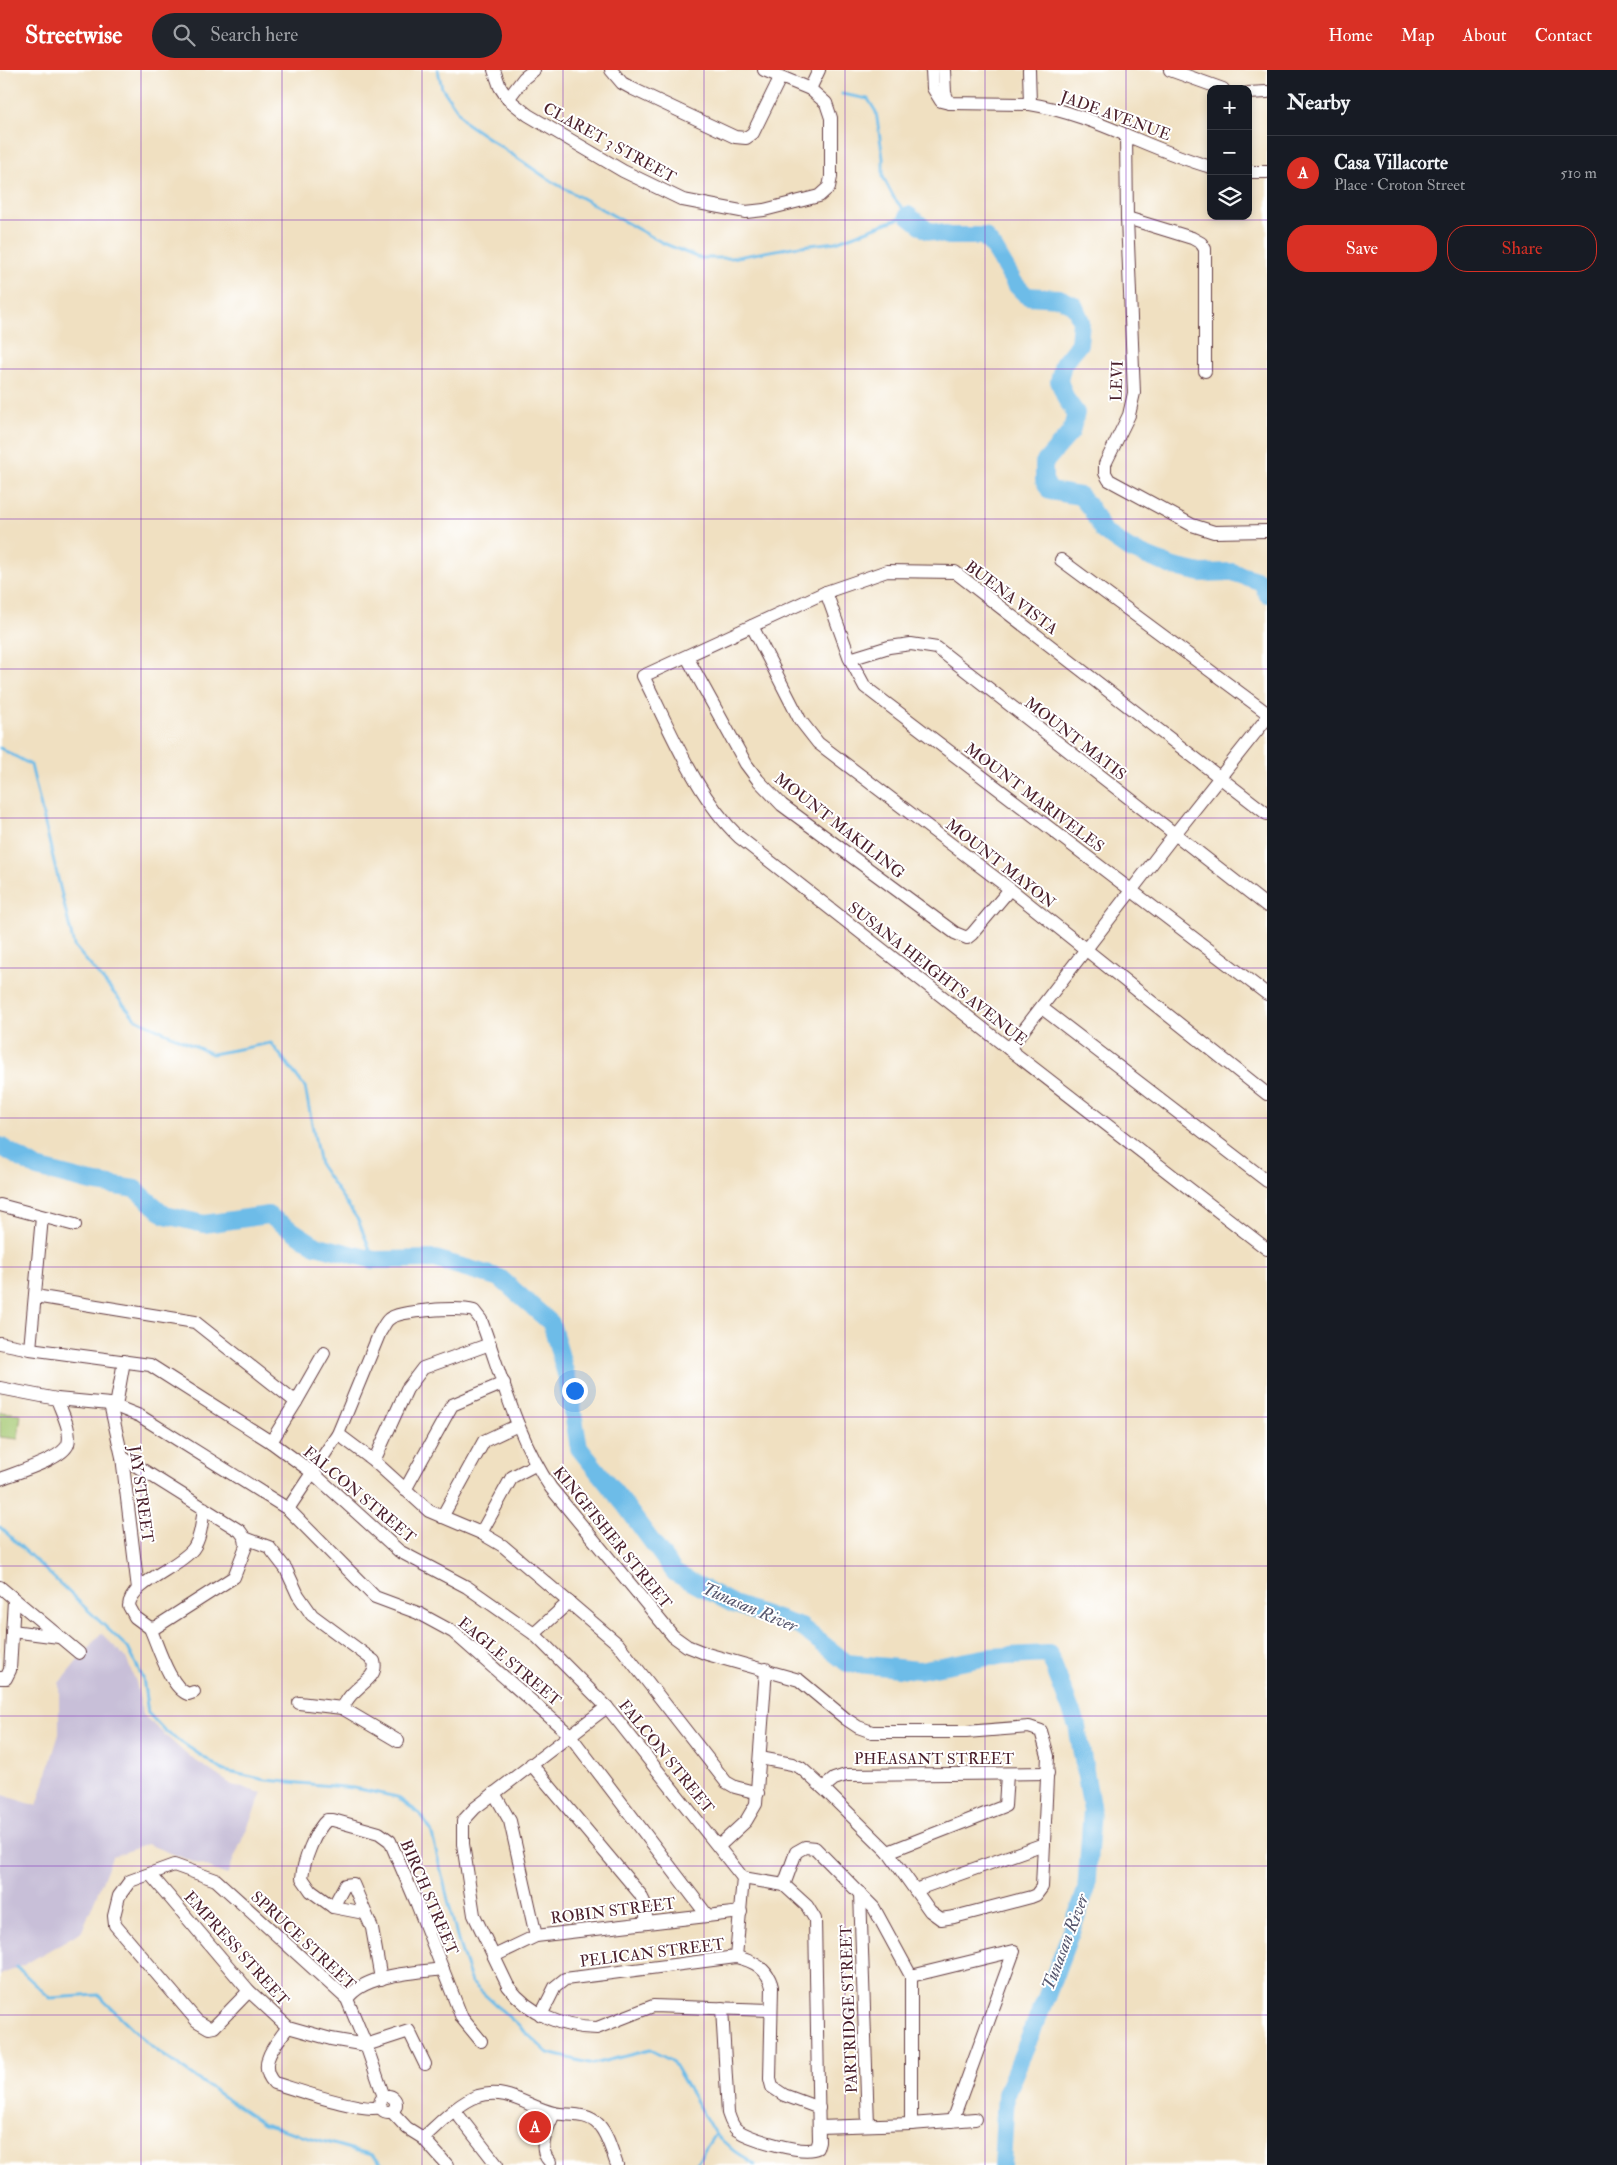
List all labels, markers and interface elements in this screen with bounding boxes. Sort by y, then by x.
search box [152,13,502,58]
text: Streetwise [25,20,122,51]
icon: search [170,21,198,49]
text: Search here [210,23,298,47]
text: Home [1328,24,1373,47]
text: Map [1401,24,1435,47]
text: About [1463,24,1507,47]
text: Contact [1535,24,1592,47]
map controls [1207,85,1252,220]
button: + [1207,85,1252,130]
street label: JADE AVENUE [1057,86,1173,146]
text: Nearby [1287,89,1350,116]
street label: CLARET 3 STREET [540,98,679,188]
button: − [1207,130,1252,175]
text: Casa Villacorte [1334,151,1448,175]
text: A [1298,163,1308,183]
text: 510 m [1560,163,1597,183]
button: layers [1207,175,1252,220]
text: Place · Croton Street [1334,175,1465,195]
button: Save [1287,225,1437,272]
button: Share [1447,225,1597,272]
street label: LEVI [1106,360,1128,402]
street label: BUENA VISTA [961,556,1062,639]
street label: MOUNT MATIS [1021,693,1130,785]
street label: MOUNT MARIVELES [961,739,1108,857]
street label: MOUNT MAKILING [770,769,909,883]
street label: MOUNT MAYON [941,815,1060,913]
street label: SUSANA HEIGHTS AVENUE [844,898,1031,1050]
your location [562,1378,588,1404]
street label: FALCON STREET [299,1442,420,1548]
street label: JAY STREET [123,1443,158,1544]
street label: KINGFISHER STREET [549,1462,676,1613]
water label: Tunasan River [699,1577,802,1638]
street label: EAGLE STREET [454,1613,565,1711]
street label: FALCON STREET [614,1696,718,1818]
street label: PHEASANT STREET [854,1749,1014,1769]
street label: BIRCH STREET [396,1837,462,1958]
street label: EMPRESS STREET [179,1887,293,2010]
street label: SPRUCE STREET [247,1887,360,1995]
water label: Tunasan River [1037,1890,1095,1993]
street label: ROBIN STREET [549,1893,677,1929]
street label: PARTRIDGE STREET [836,1924,862,2094]
street label: PELICAN STREET [579,1934,726,1972]
pin: A [519,2108,551,2146]

